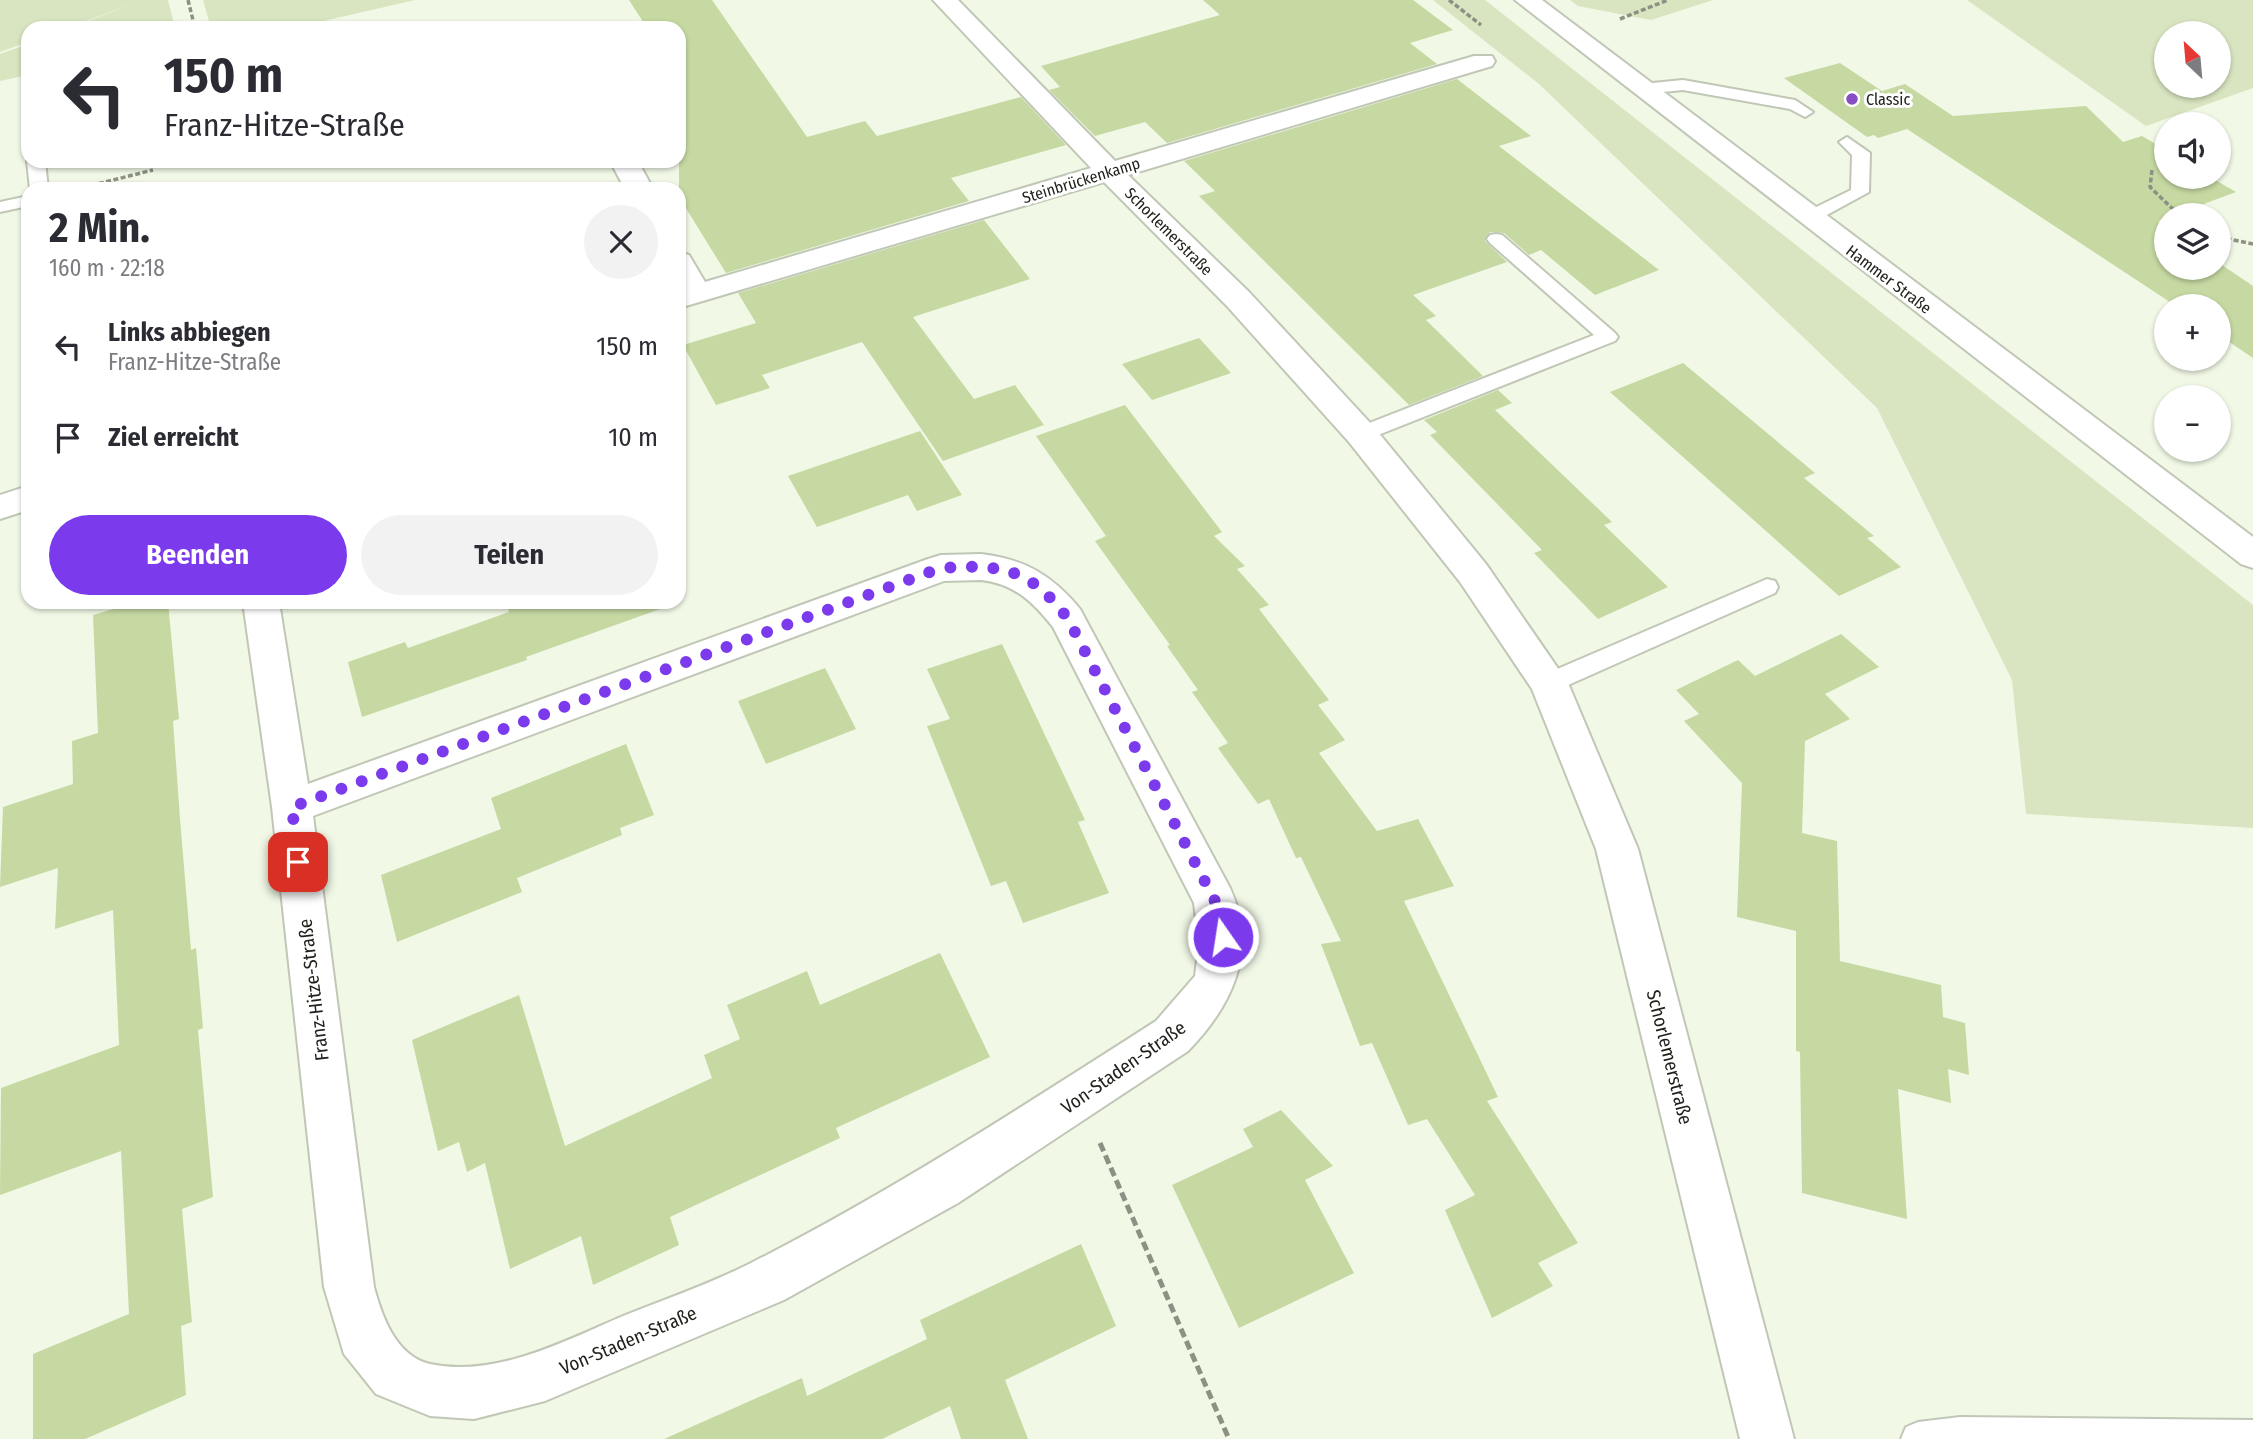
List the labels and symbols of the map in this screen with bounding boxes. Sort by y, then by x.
north arrow [2154,21,2231,98]
place label: Classic [1866,90,1910,109]
marker: Classic [1844,91,1860,107]
street label: Steinbrückenkamp [1020,154,1142,207]
street label: Schorlemerstraße [1121,184,1217,279]
street label: Hammer Straße [1842,241,1935,318]
pin [268,832,328,892]
position arrow [1186,900,1260,974]
street label: Franz-Hitze-Straße [293,918,334,1062]
street label: Schorlemerstraße [1642,987,1697,1127]
street label: Von-Staden-Straße [1057,1016,1190,1119]
street label: Von-Staden-Straße [556,1301,700,1380]

